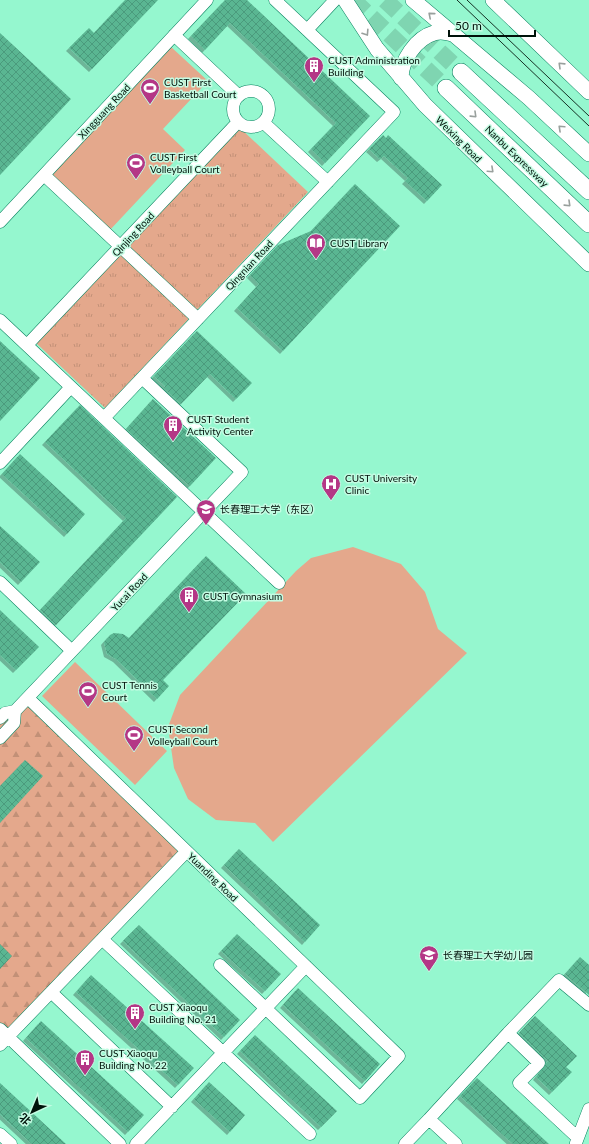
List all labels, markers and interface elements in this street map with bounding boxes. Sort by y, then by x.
scale bar [449,12,535,38]
one-way arrow [428,13,435,20]
text: 50 m [455,18,482,33]
one-way arrow [362,28,369,35]
place label: CUST Administration Building [328,54,420,78]
building icon: CUST Administration Building [303,55,325,83]
one-way arrow [558,62,566,70]
place label: CUST First Basketball Court [164,76,237,100]
sports icon: CUST First Basketball Court [139,77,161,105]
street label: Xingguang Road [75,81,133,141]
one-way arrow [469,110,477,118]
street label: Weixing Road [433,113,485,165]
street label: Nanbu Expressway [483,123,552,190]
one-way arrow [558,125,566,132]
place label: CUST First Volleyball Court [150,151,220,175]
sports icon: CUST First Volleyball Court [125,152,147,180]
one-way arrow [486,165,494,173]
one-way arrow [563,200,571,207]
street label: Qinjing Road [109,209,157,259]
library icon: CUST Library [305,232,327,260]
street label: Qingnian Road [223,237,275,293]
place label: CUST Library [330,237,389,249]
place label: CUST Student Activity Center [187,413,253,437]
building icon: CUST Student Activity Center [162,414,184,442]
place label: CUST University Clinic [345,472,418,496]
hospital icon: CUST University Clinic [320,473,342,501]
school or university icon: 长春理工大学（东区） [195,498,217,526]
place label: 长春理工大学（东区） [220,503,320,515]
street label: Yucai Road [108,570,150,614]
building icon: CUST Gymnasium [178,585,200,613]
place label: CUST Gymnasium [203,590,282,602]
place label: CUST Tennis Court [102,679,157,703]
sports icon: CUST Tennis Court [77,680,99,708]
place label: CUST Second Volleyball Court [148,723,218,747]
sports icon: CUST Second Volleyball Court [123,724,145,752]
street label: Yuanding Road [185,850,241,904]
school or university icon: 长春理工大学幼儿园 [418,944,440,972]
place label: 长春理工大学幼儿园 [443,949,533,961]
place label: CUST Xiaoqu Building No. 21 [149,1001,217,1025]
building icon: CUST Xiaoqu Building No. 21 [124,1002,146,1030]
place label: CUST Xiaoqu Building No. 22 [99,1047,167,1071]
building icon: CUST Xiaoqu Building No. 22 [74,1048,96,1076]
north arrow [12,1092,52,1132]
text: 北 [16,1111,33,1128]

